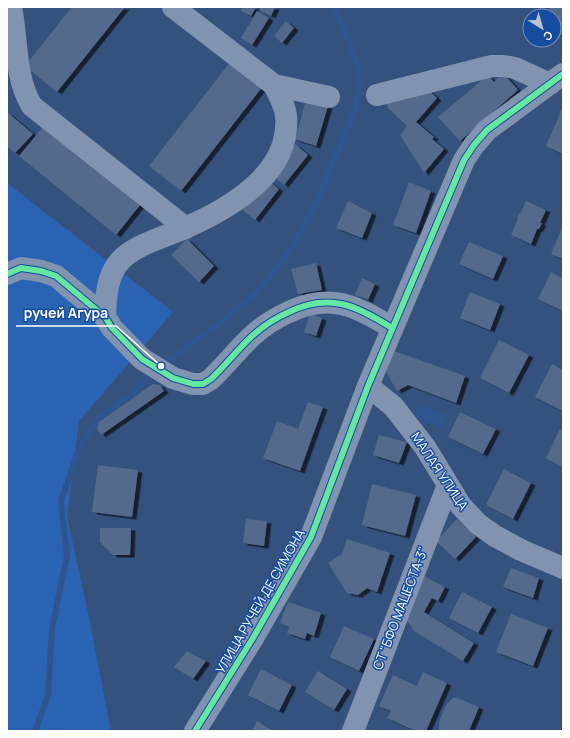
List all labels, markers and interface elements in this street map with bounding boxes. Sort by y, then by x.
north arrow [522,8,562,48]
text: С [541,28,556,45]
callout: ручей Агура [16,300,116,326]
text: ручей Агура [24,303,108,322]
street label: МАЛАЯ УЛИЦА [407,428,473,514]
street label: УЛИЦА РУЧЕЙ ДЕ СИМОНА [211,526,309,676]
street label: СТ "БФО МАЦЕСТА-3" [368,544,432,672]

